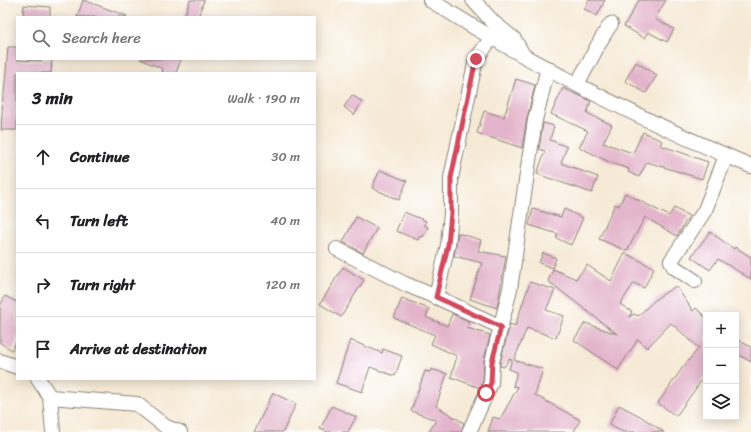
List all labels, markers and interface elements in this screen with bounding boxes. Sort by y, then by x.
search box [16,16,316,60]
text: Search here [62,25,141,51]
icon: search [30,27,52,49]
route end [467,50,485,68]
text: 3 min [32,83,73,113]
text: Walk · 190 m [227,87,300,110]
text: Continue [70,144,130,170]
text: 30 m [271,145,300,168]
icon: ahead [32,146,54,168]
text: Turn left [70,208,128,234]
text: 40 m [270,209,300,232]
icon: left [32,210,54,232]
text: Turn right [70,272,135,298]
text: 120 m [265,273,300,296]
icon: right [32,274,54,296]
map controls [703,312,739,420]
button: + [703,312,739,348]
text: Arrive at destination [70,336,207,362]
icon: arrive [32,338,54,360]
button: − [703,348,739,384]
route start [477,384,495,402]
button: layers [703,384,739,420]

